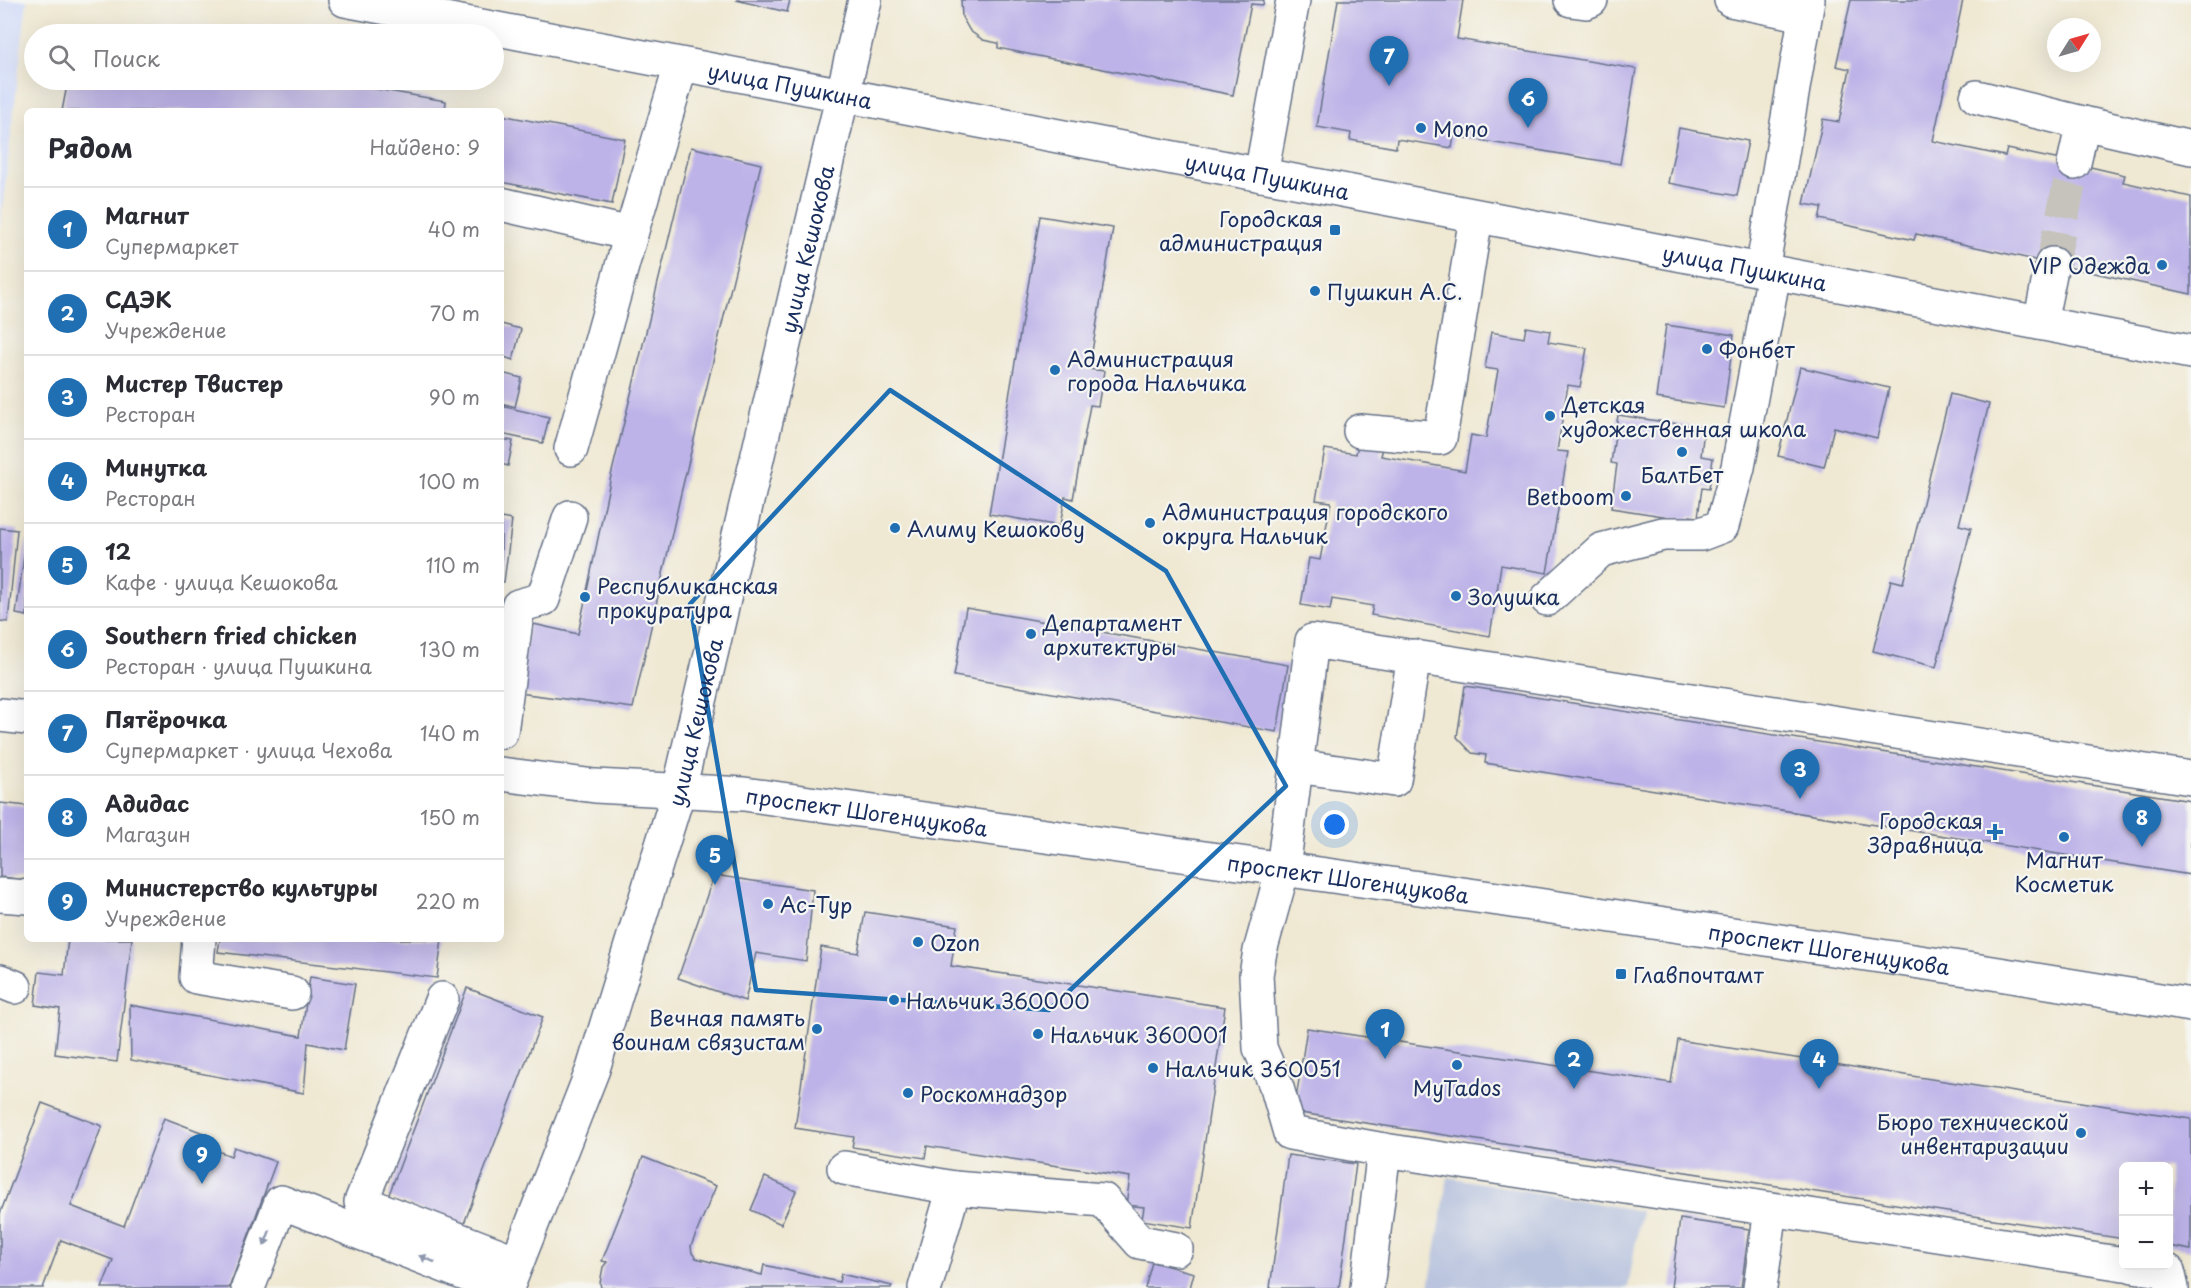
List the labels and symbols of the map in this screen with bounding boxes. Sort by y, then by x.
north arrow [2047,18,2101,72]
pin: 7 [1370,36,1408,86]
street label: улица Пушкина [705,54,876,116]
pin: 6 [1508,78,1547,128]
place label: Mono [1433,112,1488,144]
marker: Mono [1414,121,1428,135]
street label: улица Пушкина [1182,145,1353,207]
street label: улица Кешокова [771,162,842,336]
place label: Городская администрация [1159,202,1323,258]
marker: Городская администрация [1328,223,1342,237]
street label: улица Пушкина [1660,236,1830,298]
place label: VIP Одежда [2028,249,2151,281]
marker: VIP Одежда [2155,258,2169,272]
place label: Пушкин А.С. [1327,275,1463,307]
marker: Пушкин А.С. [1308,284,1322,298]
place label: Фонбет [1719,333,1796,365]
place label: Администрация города Нальчика [1067,342,1247,398]
marker: Фонбет [1700,342,1714,356]
marker: Администрация города Нальчика [1048,363,1062,377]
place label: Детская художественная школа [1561,388,1806,444]
marker: Детская художественная школа [1543,409,1557,423]
marker: БалтБет [1675,445,1689,459]
place label: БалтБет [1641,458,1724,490]
place label: Betboom [1526,480,1614,512]
marker: Betboom [1619,489,1633,503]
place label: Администрация городского округа Нальчик [1162,495,1448,551]
place label: Алиму Кешокову [907,512,1085,544]
marker: Администрация городского округа Нальчик [1143,516,1157,530]
marker: Алиму Кешокову [888,521,902,535]
place label: Республиканская прокуратура [597,569,778,625]
place label: Золушка [1468,580,1560,612]
marker: Золушка [1449,589,1463,603]
marker: Республиканская прокуратура [578,590,592,604]
place label: Департамент архитектуры [1042,606,1182,662]
marker: Департамент архитектуры [1024,627,1038,641]
street label: улица Кешокова [659,635,730,810]
pin: 3 [1780,750,1820,799]
street label: проспект Шогенцукова [744,778,990,844]
pin: 8 [2122,798,2162,847]
place label: Городская Здравница [1867,804,1984,860]
your location [1320,810,1349,839]
marker: Городская Здравница [1988,825,2002,839]
marker: Магнит Косметик [2057,830,2071,844]
pin: 5 [696,836,734,885]
place label: Магнит Косметик [2014,843,2114,899]
street label: проспект Шогенцукова [1225,845,1471,911]
place label: Ас-Тур [780,888,852,920]
marker: Ас-Тур [761,897,775,911]
street label: проспект Шогенцукова [1706,915,1952,982]
place label: Ozon [930,926,980,958]
marker: Ozon [911,935,925,949]
place label: Главпочтамт [1633,958,1765,990]
marker: Главпочтамт [1614,967,1628,981]
place label: Нальчик 360000 [906,984,1090,1016]
marker: Нальчик 360000 [887,993,901,1007]
place label: Вечная память воинам связистам [612,1001,805,1057]
pin: 1 [1366,1010,1404,1059]
place label: Нальчик 360001 [1050,1018,1228,1050]
marker: Вечная память воинам связистам [810,1022,824,1036]
marker: Нальчик 360001 [1031,1027,1045,1041]
pin: 2 [1554,1040,1594,1089]
pin: 4 [1800,1040,1838,1089]
place label: Нальчик 360051 [1165,1052,1341,1084]
marker: MyTados [1450,1058,1464,1072]
marker: Нальчик 360051 [1146,1061,1160,1075]
place label: MyTados [1413,1071,1501,1103]
place label: Роскомнадзор [920,1077,1067,1109]
marker: Роскомнадзор [901,1086,915,1100]
place label: Бюро технической инвентаризации [1877,1105,2069,1161]
marker: Бюро технической инвентаризации [2074,1126,2088,1140]
pin: 9 [182,1134,222,1184]
one-way arrow [262,1229,271,1247]
one-way arrow [417,1254,435,1264]

